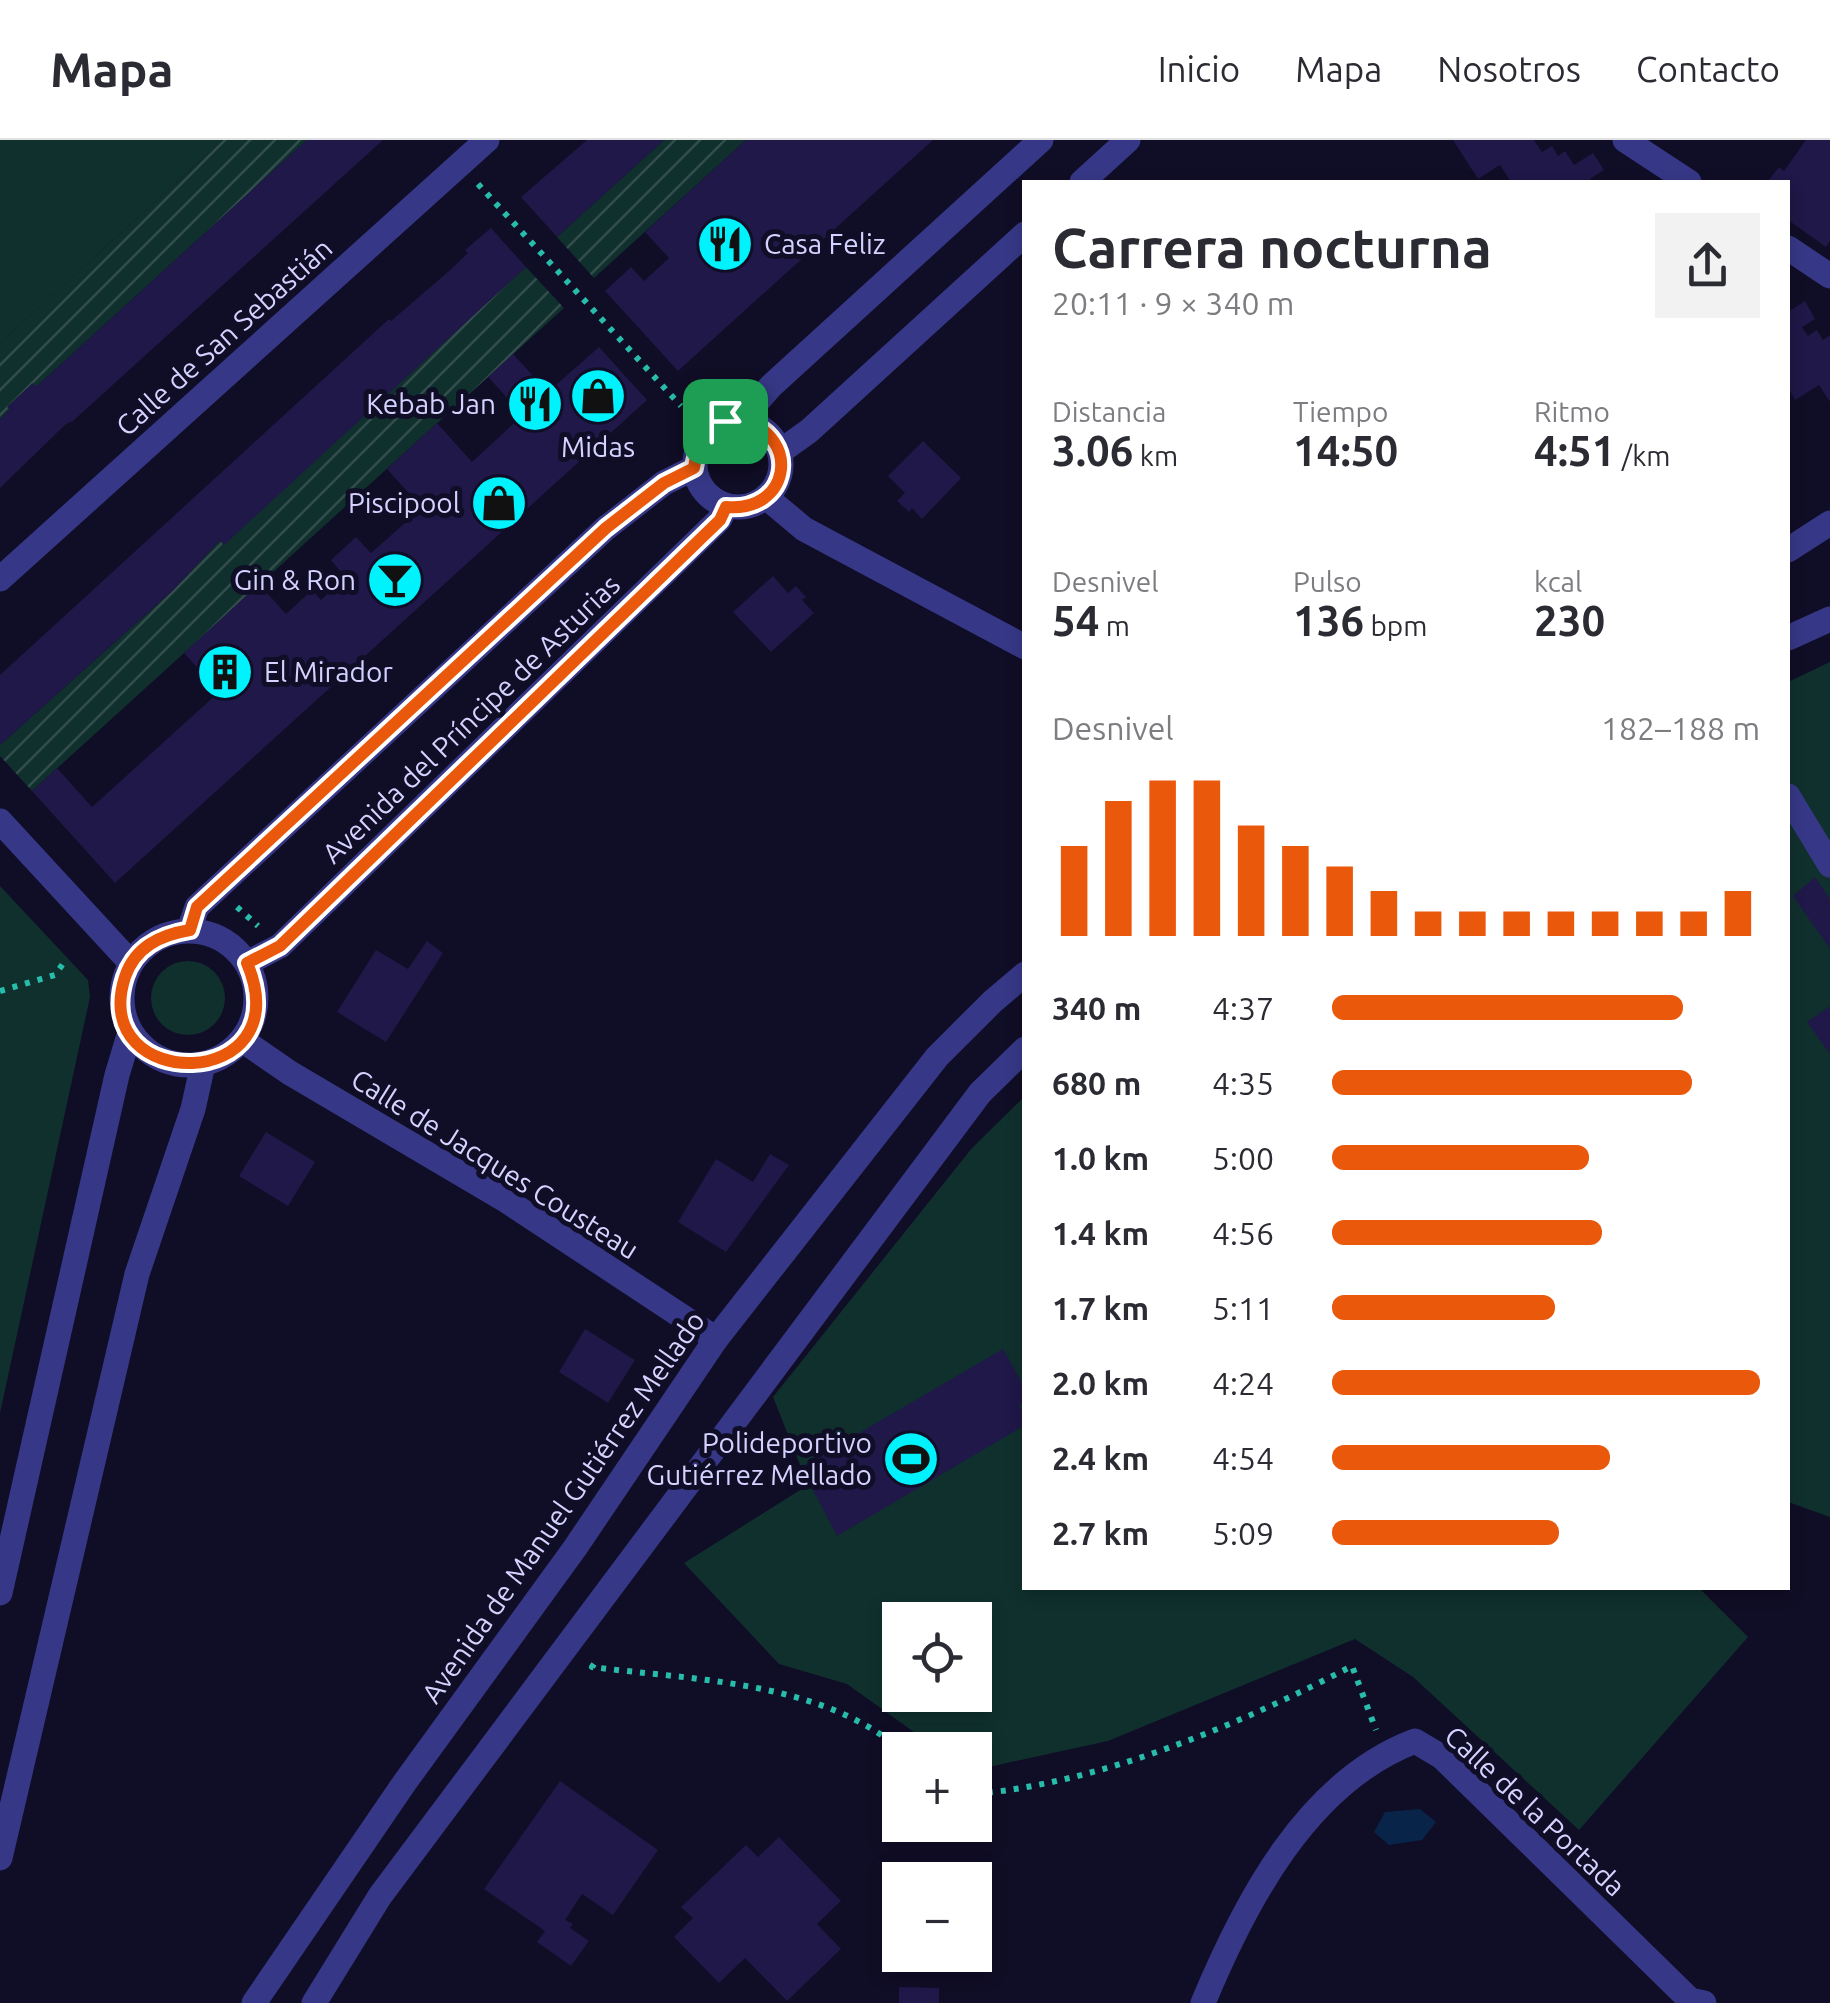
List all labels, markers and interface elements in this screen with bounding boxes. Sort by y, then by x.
text: Mapa [50,42,174,96]
text: Inicio [1158,49,1240,89]
text: Mapa [1295,49,1382,89]
text: Nosotros [1437,49,1581,89]
text: Contacto [1636,49,1780,89]
button: share [1655,213,1760,318]
restaurant icon: Casa Feliz [695,214,755,274]
text: Carrera nocturna [1052,217,1492,278]
place label: Casa Feliz [764,228,886,259]
street label: Calle de San Sebastián [110,232,338,442]
text: 20:11 · 9 × 340 m [1052,285,1294,321]
shop icon: Midas [568,366,628,426]
restaurant icon: Kebab Jan [505,374,565,434]
pin [683,379,768,464]
place label: Kebab Jan [366,388,496,419]
icon: arrive [698,394,753,449]
text: Distancia [1052,396,1166,427]
text: Tiempo [1293,396,1388,427]
text: Ritmo [1534,396,1610,427]
text: 3.06 [1052,427,1133,474]
text: 14:50 [1293,427,1398,474]
text: 4:51 [1534,427,1615,474]
place label: Midas [561,431,635,462]
text: km [1133,440,1178,471]
text: /km [1615,440,1670,471]
shop icon: Piscipool [469,473,529,533]
place label: Piscipool [348,487,460,518]
bar icon: Gin & Ron [365,550,425,610]
place label: Gin & Ron [234,564,356,595]
text: Desnivel [1052,566,1159,597]
text: Pulso [1293,566,1362,597]
text: kcal [1534,566,1582,597]
street label: Avenida del Príncipe de Asturias [316,568,626,869]
text: 54 [1052,597,1099,644]
text: 136 [1293,597,1364,644]
text: 230 [1534,597,1605,644]
text: m [1099,610,1130,641]
text: bpm [1364,610,1427,641]
building icon: El Mirador [195,642,255,702]
place label: El Mirador [264,656,393,687]
text: Desnivel [1052,710,1174,746]
text: 182–188 m [1601,710,1760,746]
text: 340 m [1052,990,1141,1026]
text: 4:37 [1212,990,1274,1026]
street label: Calle de Jacques Cousteau [346,1062,644,1265]
text: 680 m [1052,1065,1141,1101]
text: 4:35 [1212,1065,1274,1101]
text: 1.0 km [1052,1140,1149,1176]
text: 5:00 [1212,1140,1274,1176]
text: 1.4 km [1052,1215,1149,1251]
text: 4:56 [1212,1215,1274,1251]
text: 1.7 km [1052,1290,1149,1326]
text: 5:11 [1212,1290,1274,1326]
street label: Avenida de Manuel Gutiérrez Mellado [415,1305,710,1708]
text: 2.0 km [1052,1365,1149,1401]
text: 4:24 [1212,1365,1274,1401]
place label: Polideportivo Gutiérrez Mellado [647,1427,872,1490]
sports icon: Polideportivo Gutiérrez Mellado [881,1429,941,1489]
text: 2.4 km [1052,1440,1149,1476]
text: 4:54 [1212,1440,1274,1476]
text: 2.7 km [1052,1515,1149,1551]
text: 5:09 [1212,1515,1274,1551]
map controls [882,1602,992,1972]
button: locate [882,1602,992,1712]
street label: Calle de la Portada [1439,1719,1632,1902]
button: + [882,1732,992,1842]
button: − [882,1862,992,1972]

